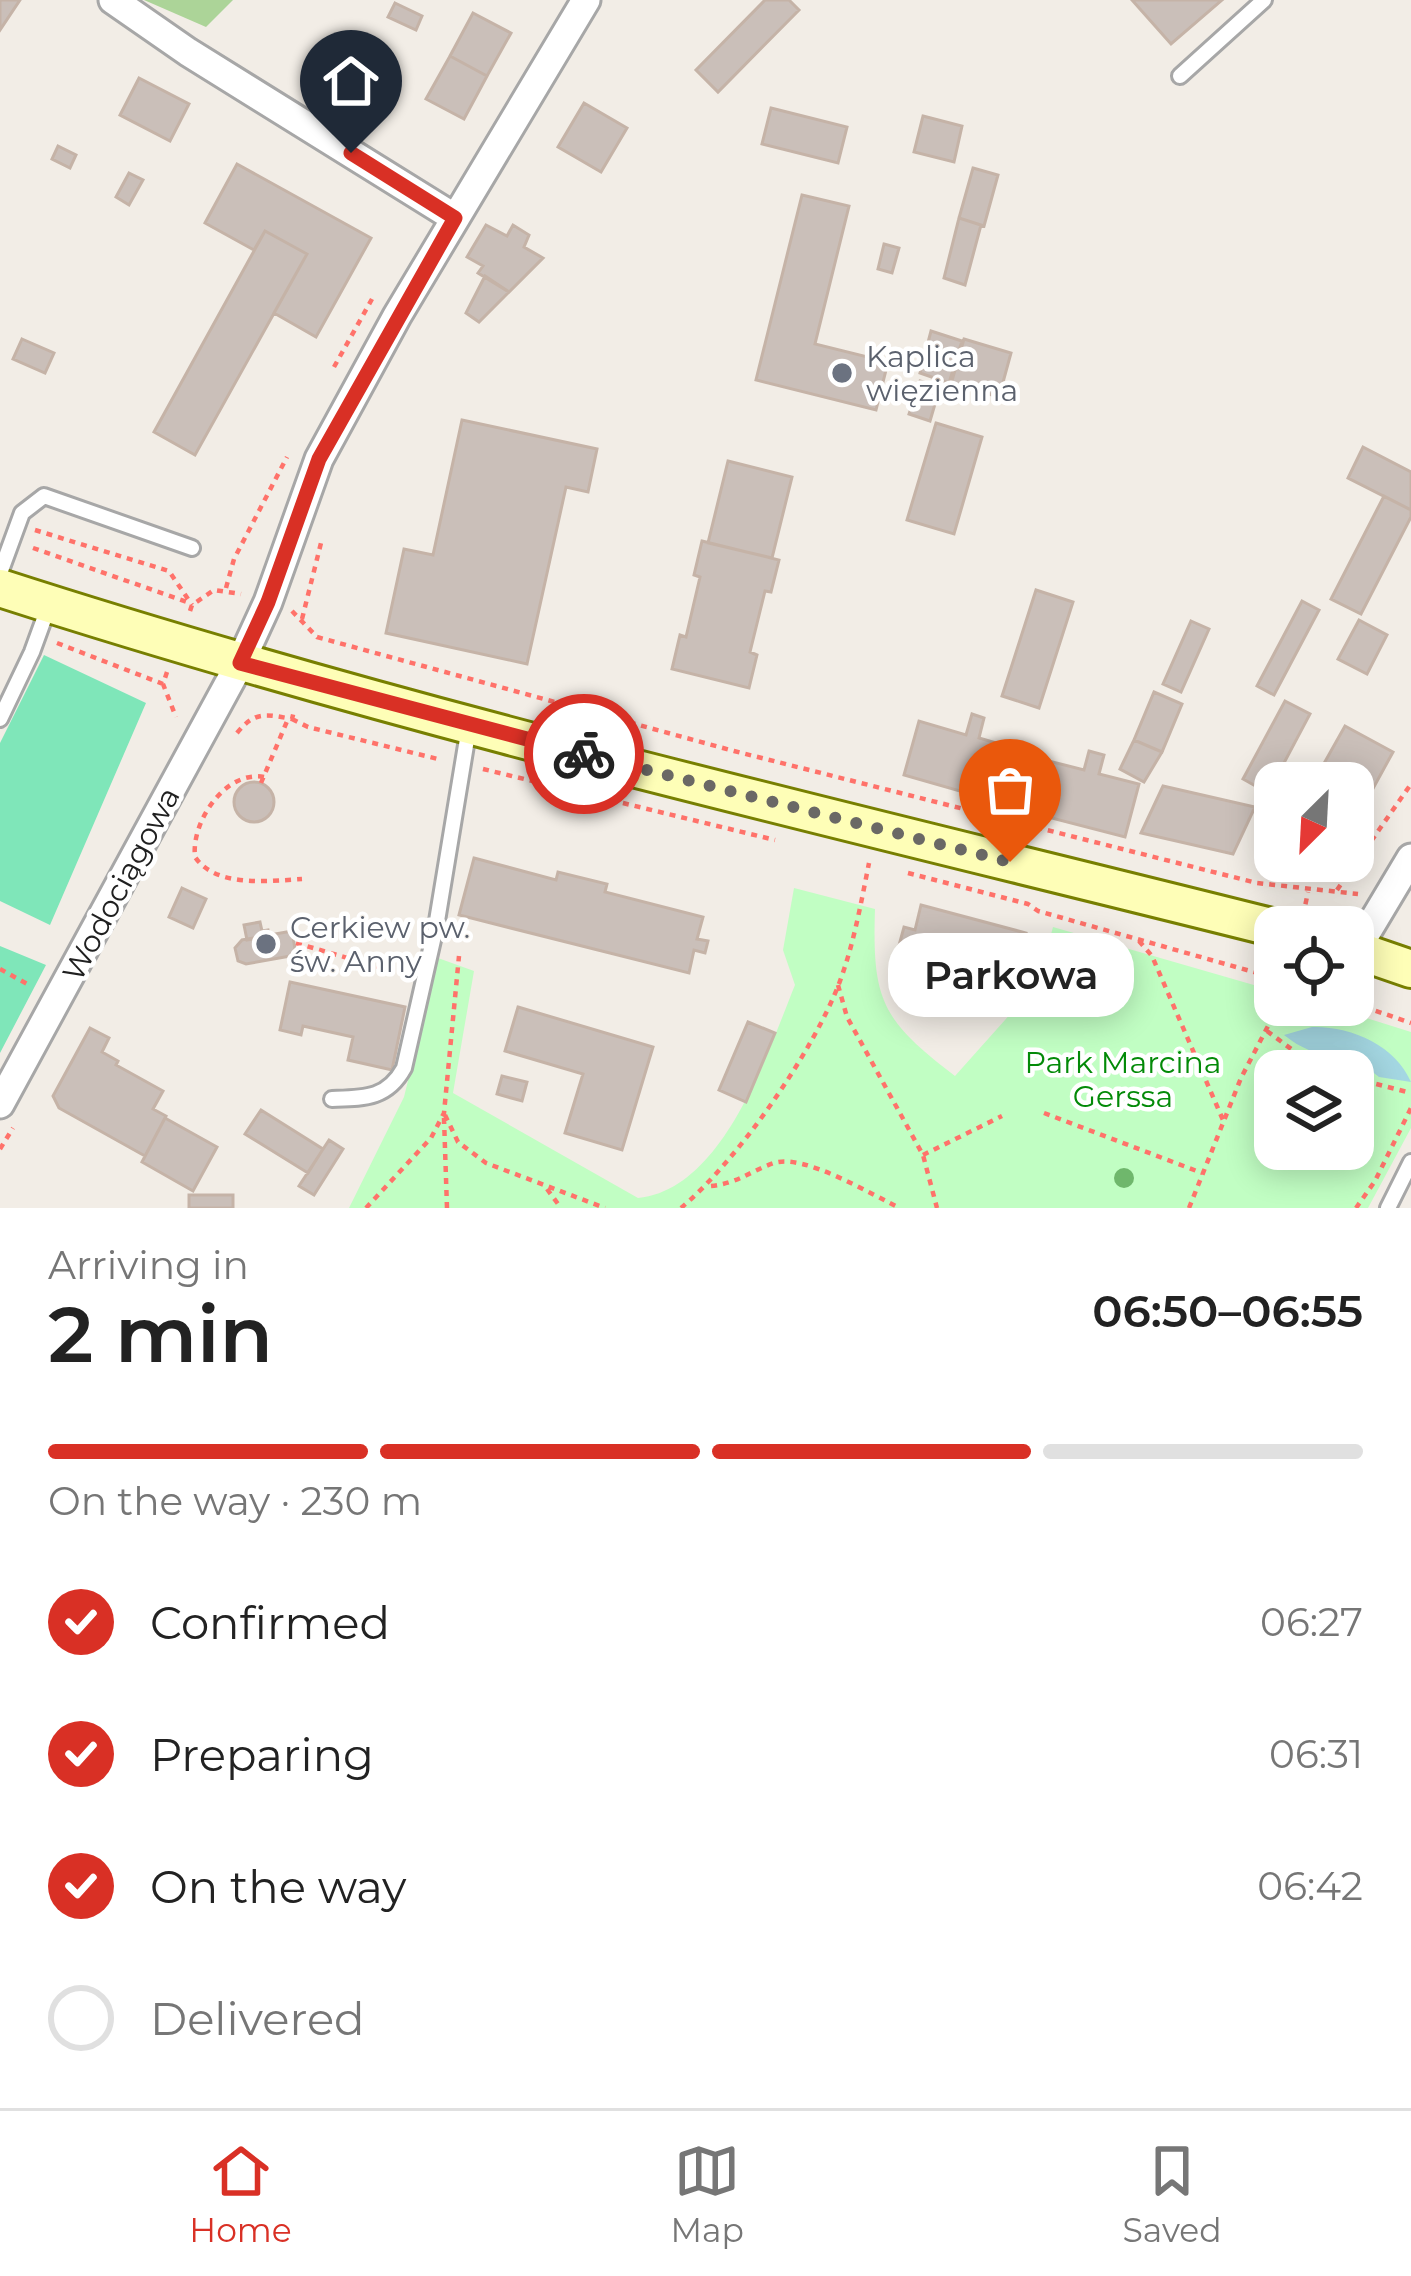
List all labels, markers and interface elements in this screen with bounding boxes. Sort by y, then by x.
pin [300,30,402,153]
icon: home [318,48,384,114]
place label: Kaplica więzienna [866,338,1018,409]
marker: Kaplica więzienna [829,360,855,386]
courier [524,694,644,814]
icon: bike [551,721,617,787]
pin [959,739,1061,862]
icon: bag [977,757,1043,823]
north arrow [1254,762,1374,882]
map controls [1254,762,1374,1170]
street label: Wodociągowa [54,781,188,987]
button: locate [1254,906,1374,1026]
place label: Cerkiew pw. św. Anny [290,909,470,980]
marker: Cerkiew pw. św. Anny [253,931,279,957]
callout: Parkowa [887,934,1133,1018]
text: Parkowa [924,951,1098,999]
park label: Park Marcina Gerssa [1024,1044,1222,1115]
button: layers [1254,1050,1374,1170]
text: Arriving in [48,1241,249,1289]
text: 06:50–06:55 [1092,1283,1363,1338]
text: 2 min [48,1286,273,1382]
text: On the way · 230 m [48,1477,422,1525]
icon: check [48,1589,114,1655]
text: Confirmed [150,1595,390,1650]
text: 06:27 [1260,1598,1363,1646]
icon: check [48,1721,114,1787]
text: Preparing [150,1727,374,1782]
text: 06:31 [1269,1730,1363,1778]
icon: check [48,1853,114,1919]
text: On the way [150,1859,406,1914]
text: 06:42 [1257,1862,1363,1910]
text: Delivered [150,1991,365,2046]
tab: Home [189,2138,292,2250]
tab: Map [670,2138,744,2250]
tab: Saved [1123,2138,1222,2250]

